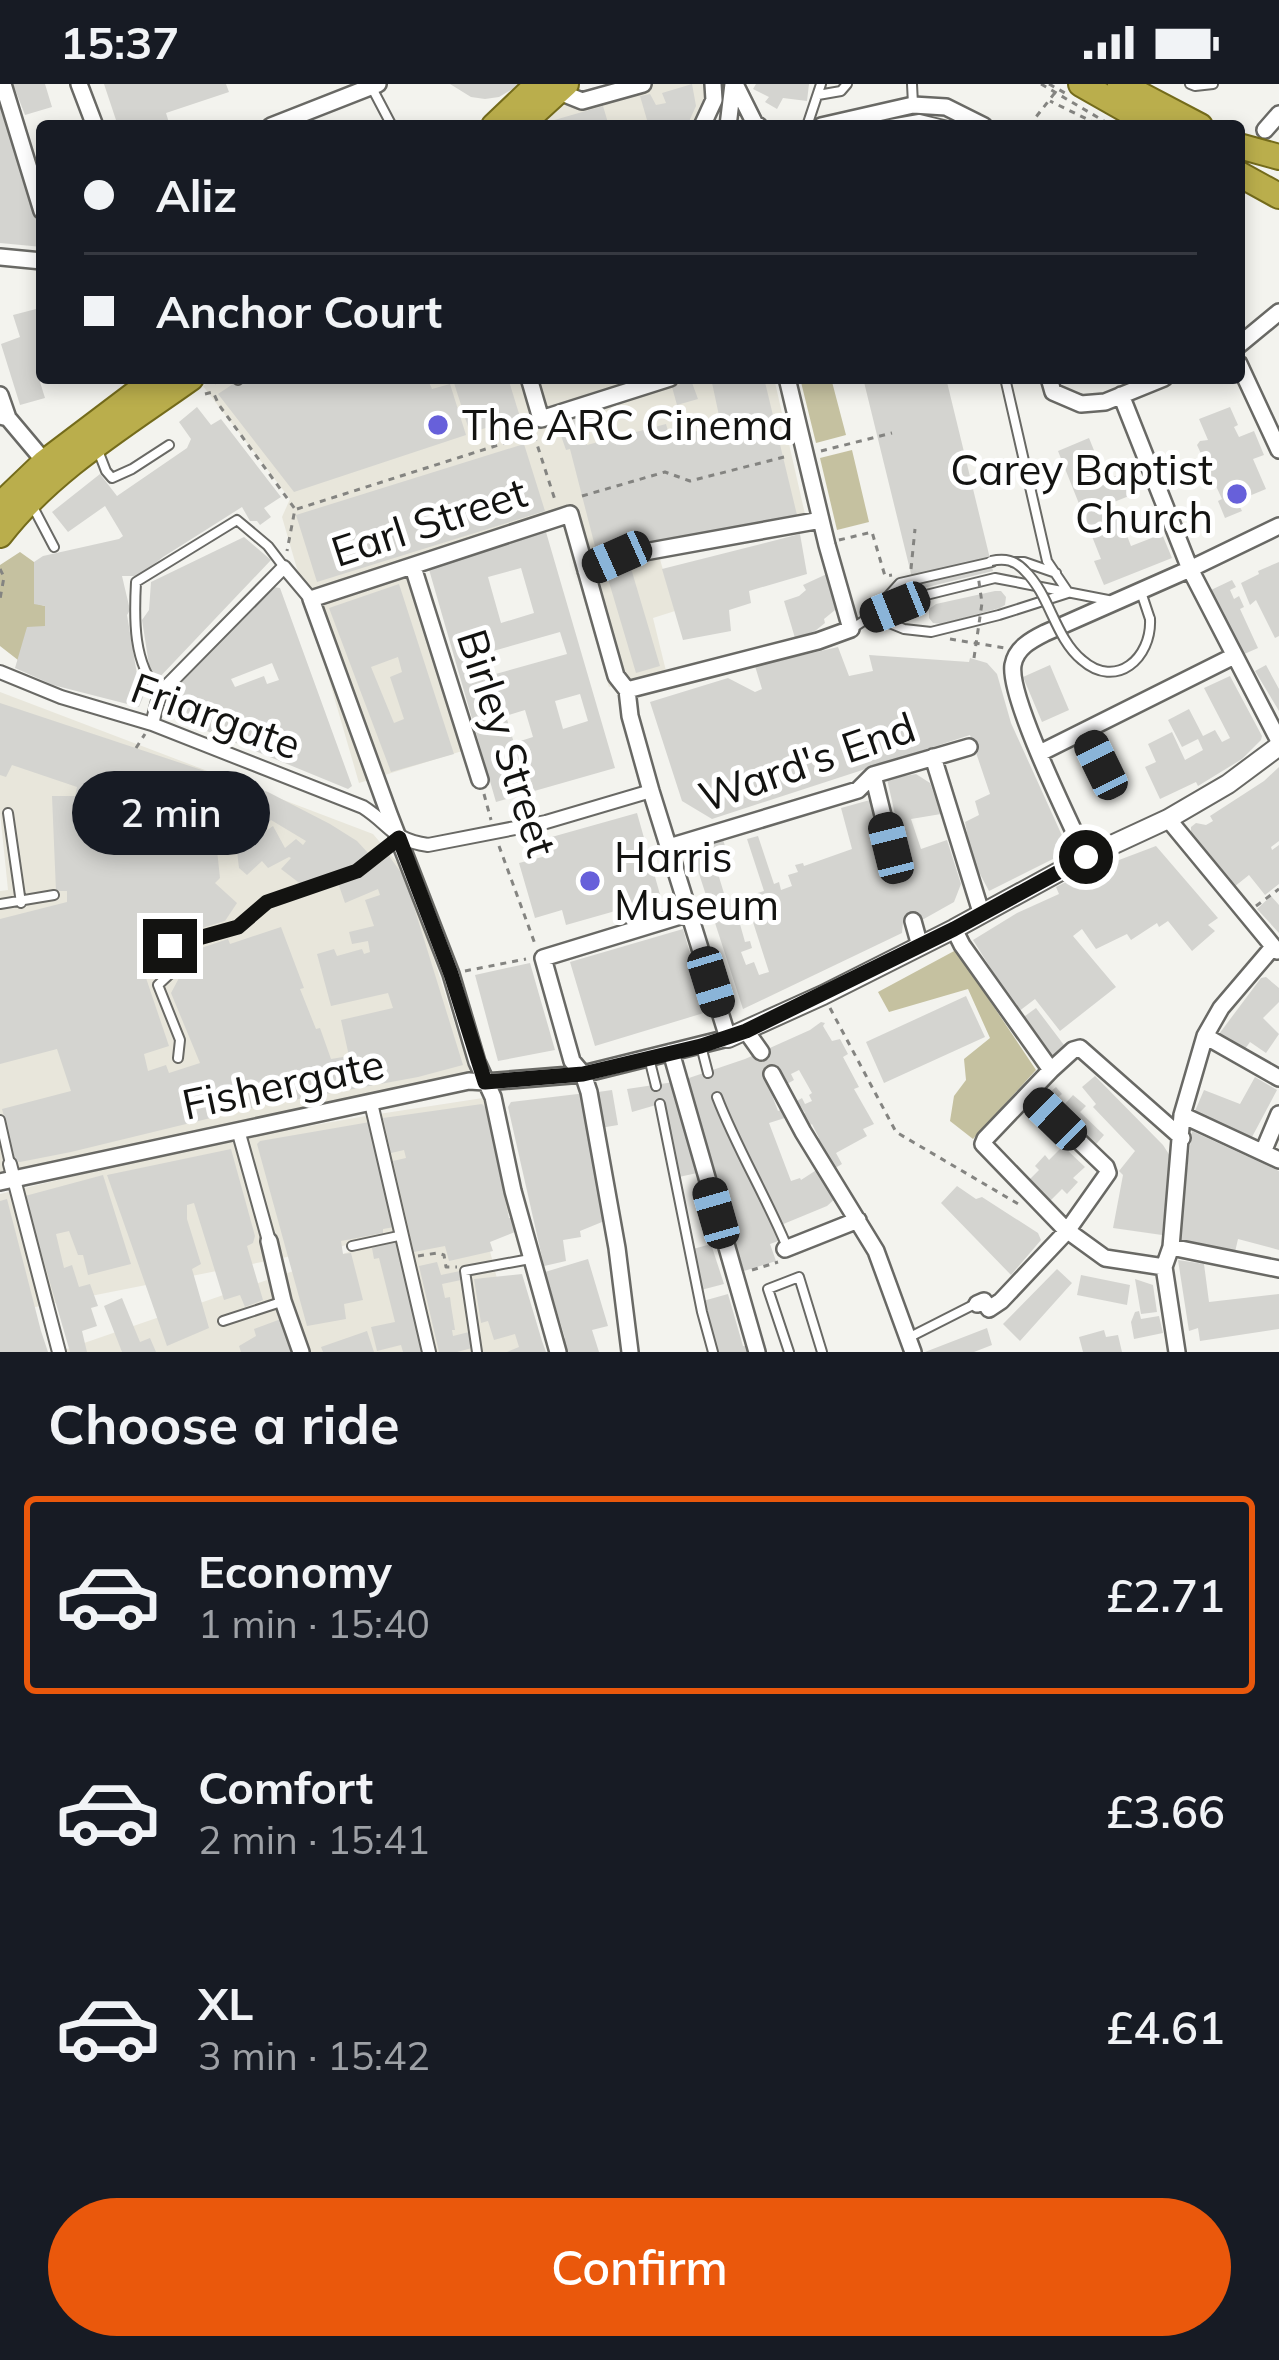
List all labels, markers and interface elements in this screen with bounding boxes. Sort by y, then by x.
text: 15:37 [60,14,179,70]
text: Aliz [156,167,237,223]
text: Anchor Court [156,283,442,339]
place label: The ARC Cinema [462,398,793,451]
marker: The ARC Cinema [425,412,451,438]
place label: Carey Baptist Church [950,443,1213,544]
street label: Earl Street [325,465,533,578]
marker: Carey Baptist Church [1224,481,1250,507]
car [577,526,657,588]
car [855,577,935,637]
street label: Birley Street [446,623,569,863]
street label: Friargate [124,660,308,771]
street label: Ward's End [692,700,922,823]
car [1069,725,1133,805]
callout: 2 min [71,772,269,856]
text: 2 min [120,788,222,837]
car [865,809,917,887]
place label: Harris Museum [614,830,779,931]
route start [1059,830,1113,884]
marker: Harris Museum [577,868,603,894]
route end [143,919,197,973]
car [683,942,739,1022]
street label: Fishergate [177,1036,389,1131]
car [1017,1081,1093,1157]
car [689,1173,743,1253]
text: Choose a ride [48,1390,400,1458]
icon: car [54,1541,162,1649]
text: Economy [198,1543,392,1599]
text: £2.71 [1106,1567,1225,1623]
text: 1 min · 15:40 [198,1599,430,1648]
icon: car [54,1757,162,1865]
text: Comfort [198,1759,373,1815]
text: £3.66 [1106,1783,1225,1839]
text: 2 min · 15:41 [198,1815,430,1864]
icon: car [54,1973,162,2081]
text: XL [198,1975,253,2031]
text: £4.61 [1106,1999,1225,2055]
text: 3 min · 15:42 [198,2031,430,2080]
button: Confirm [48,2198,1231,2336]

